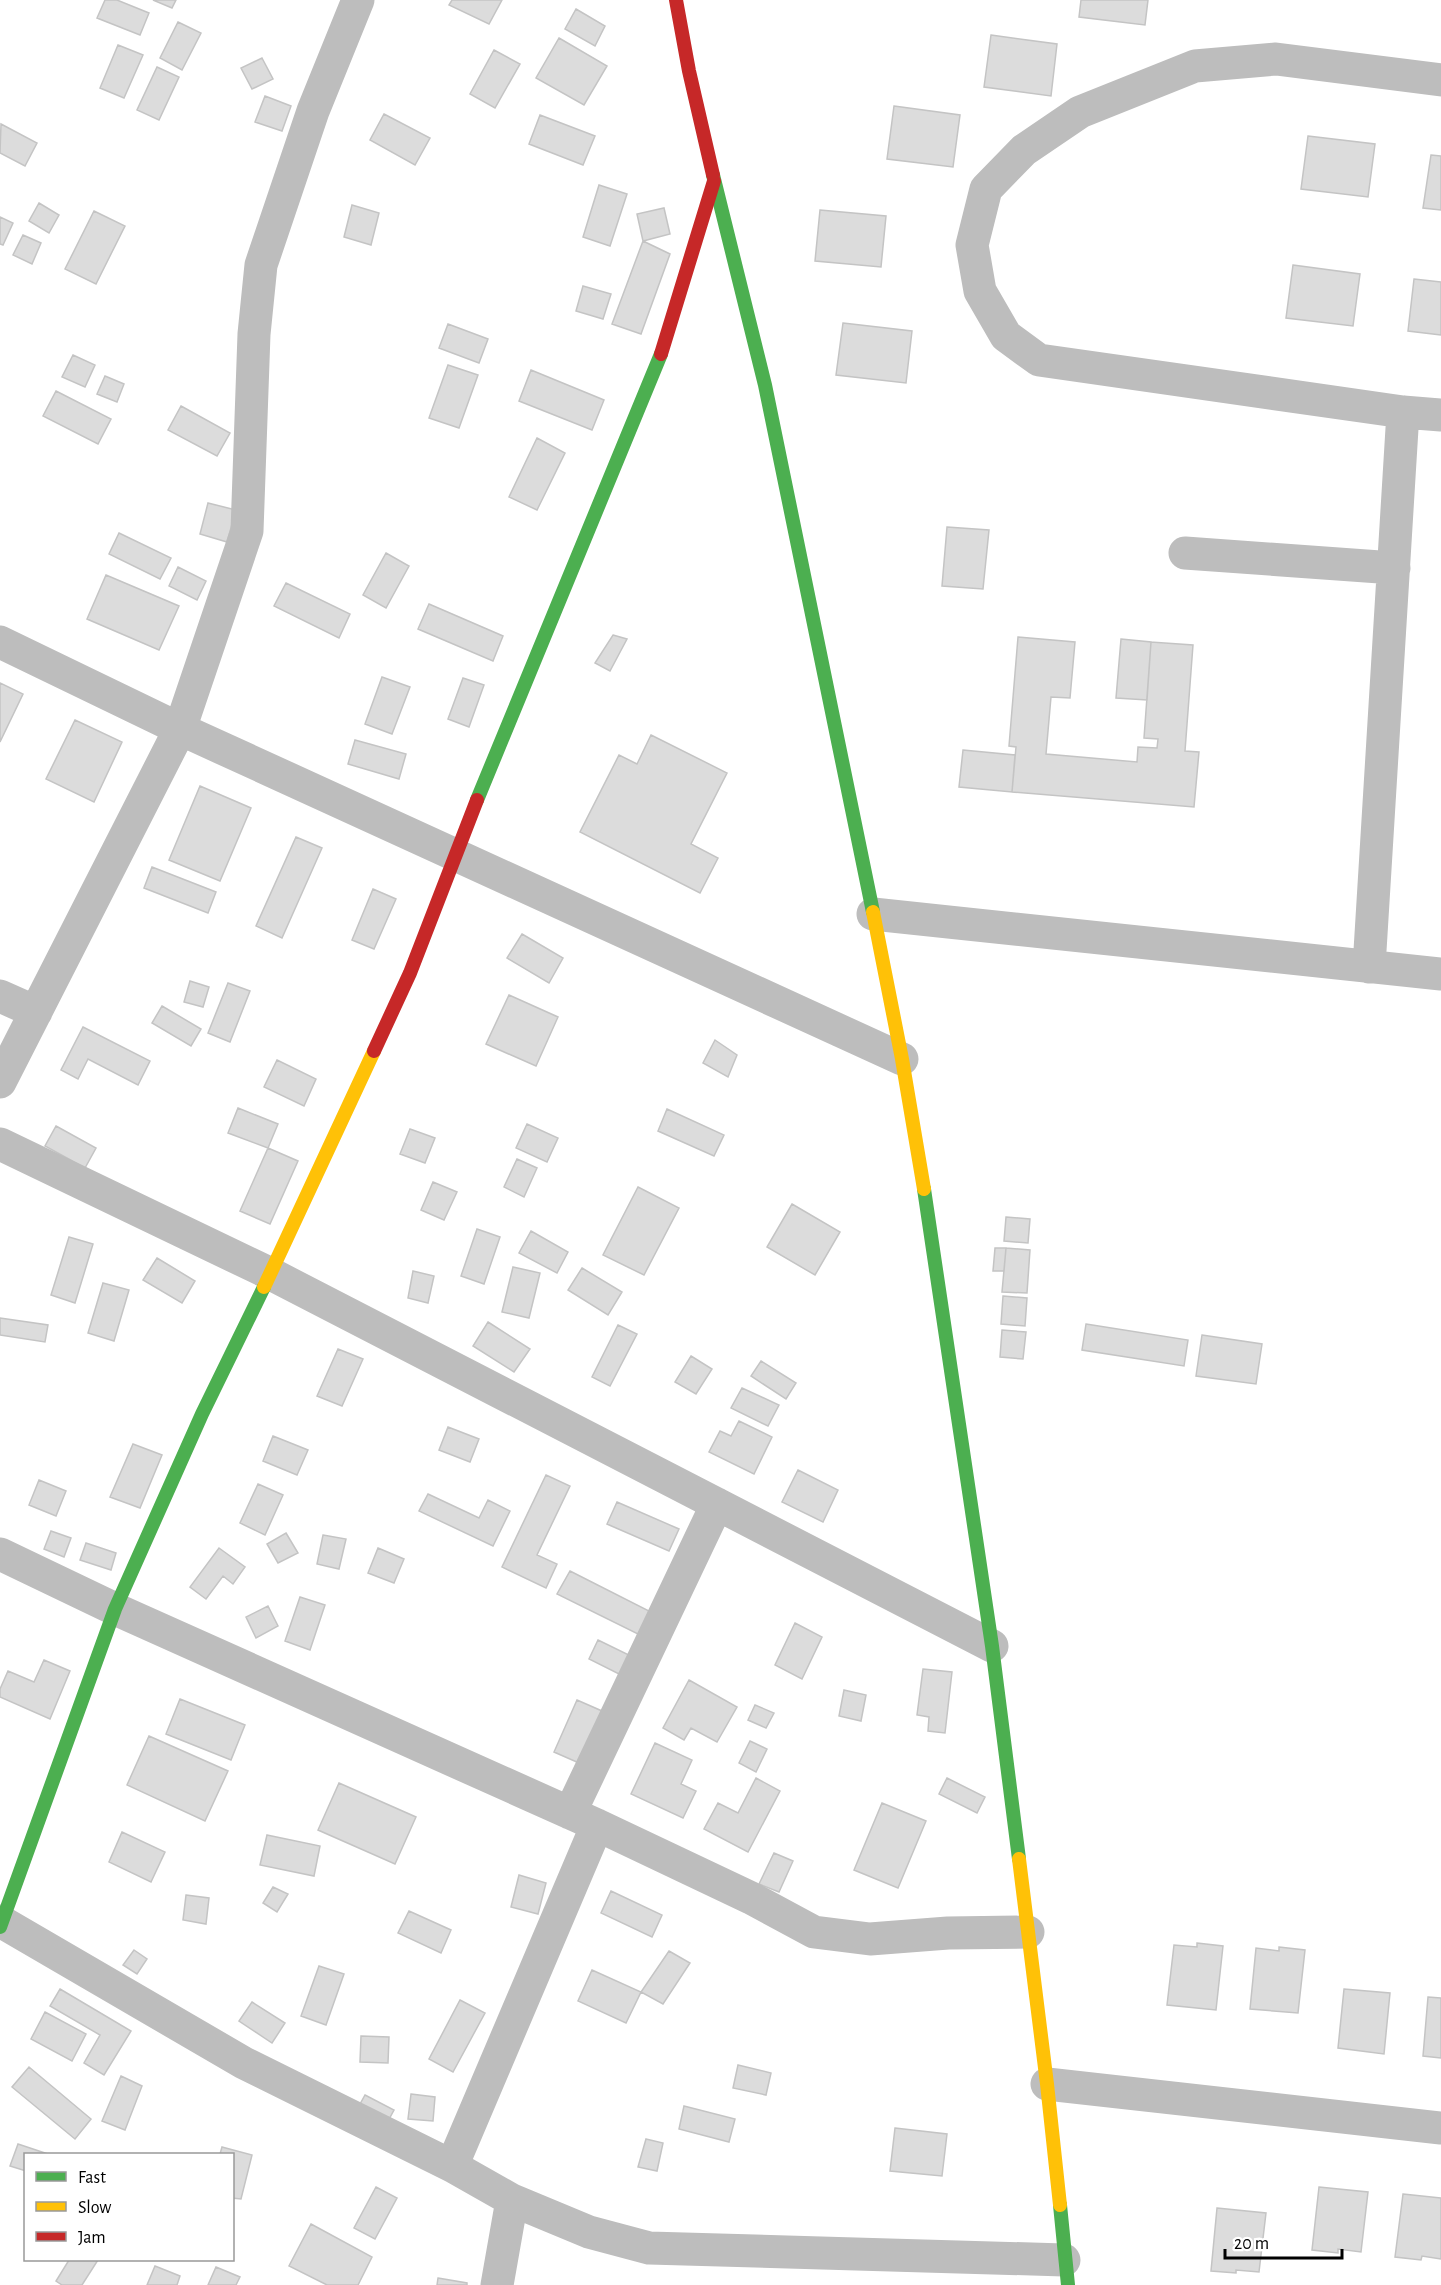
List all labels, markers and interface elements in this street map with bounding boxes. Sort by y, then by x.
legend [24,2153,234,2261]
text: Fast [78,2169,106,2187]
text: Slow [78,2199,111,2217]
scale bar [1225,2222,1342,2260]
text: Jam [78,2229,106,2247]
text: 20 m [1234,2235,1269,2253]

